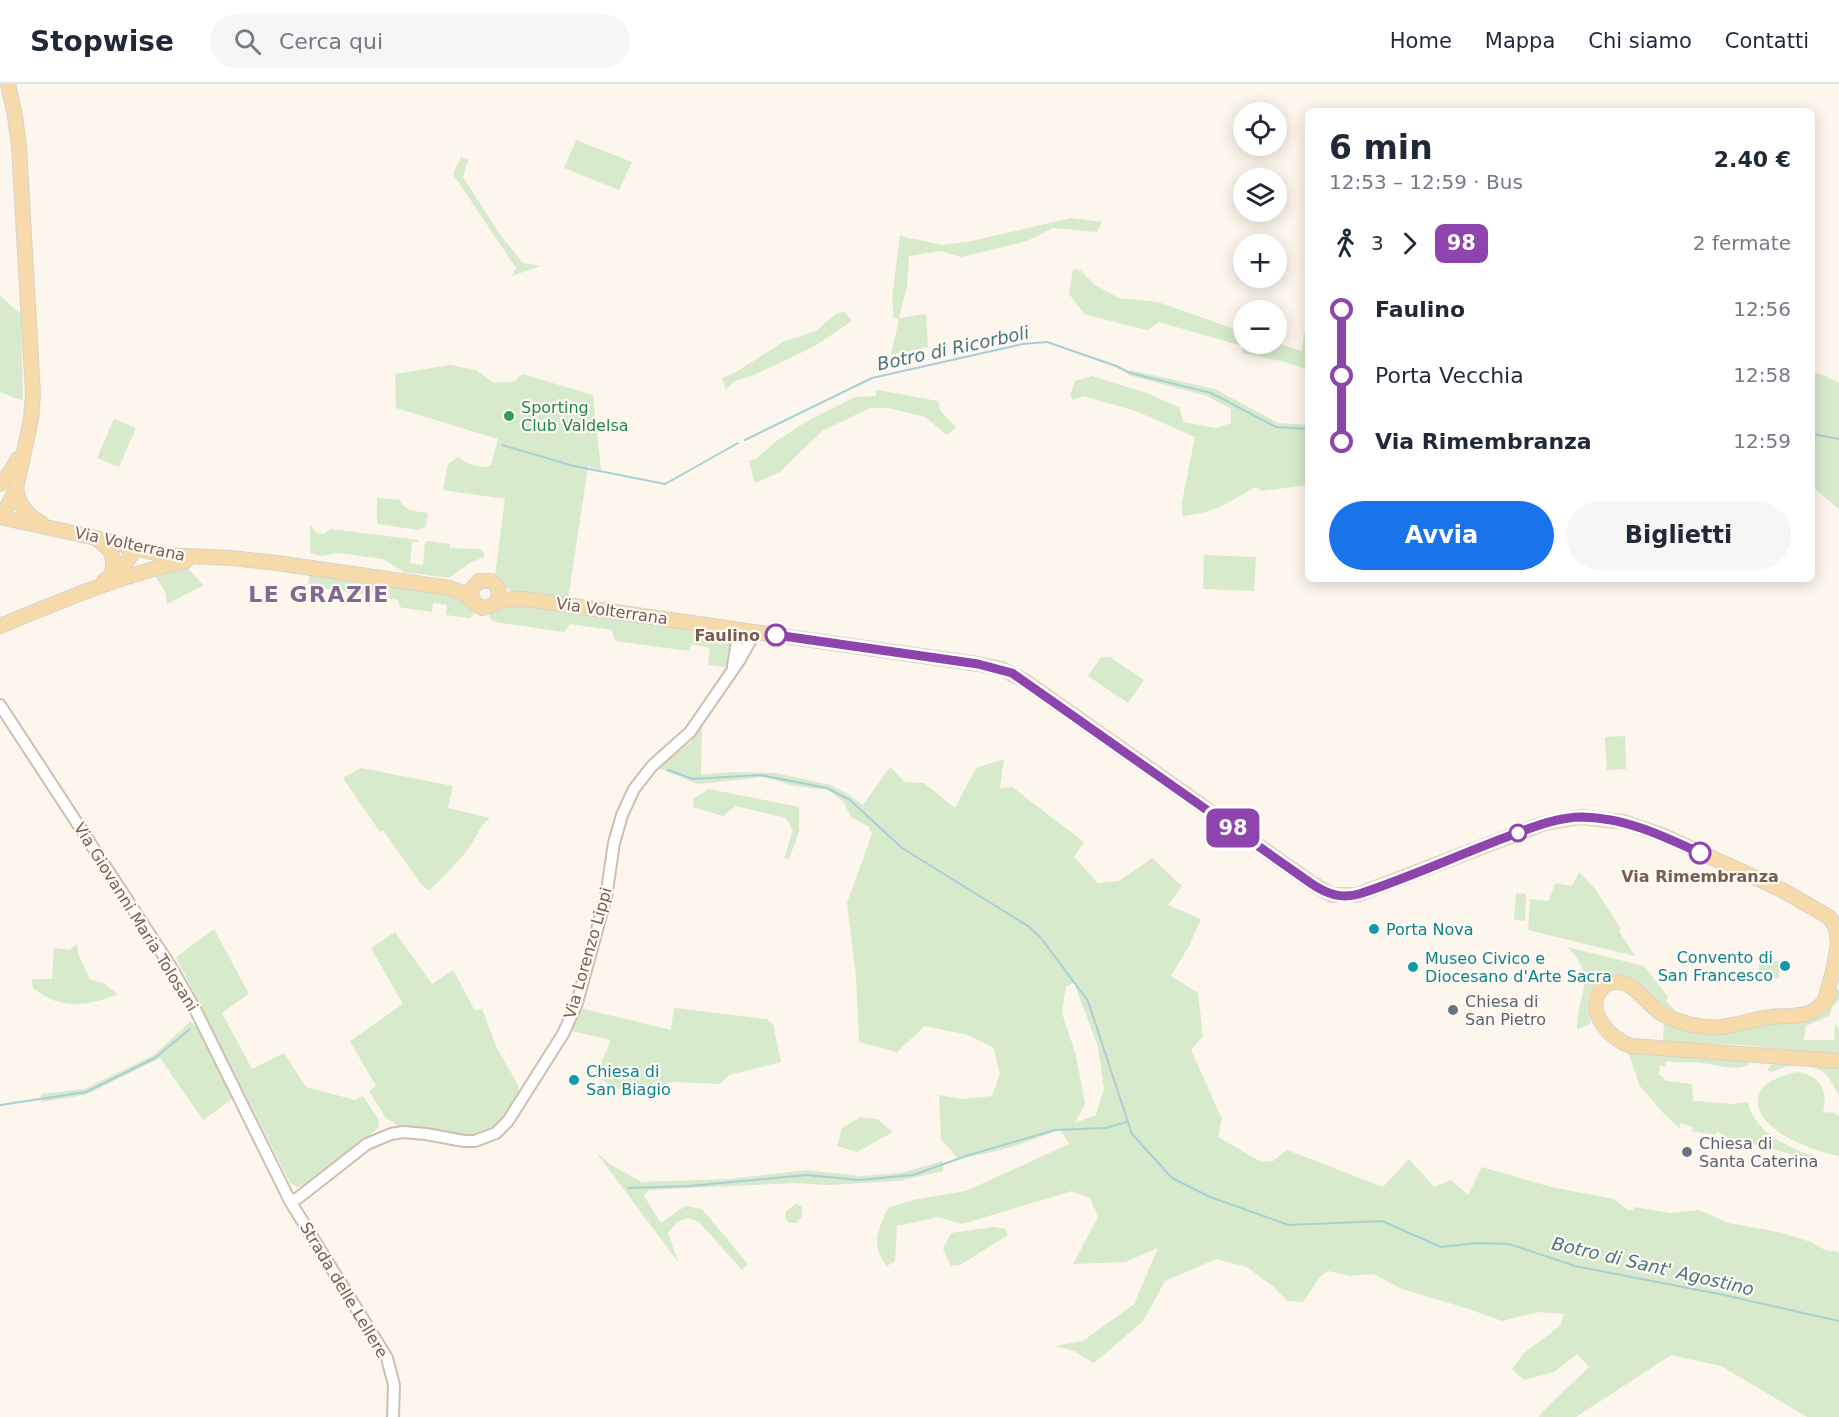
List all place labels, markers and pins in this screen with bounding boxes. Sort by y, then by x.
place label: Sporting Club Valdelsa [521,398,629,435]
marker: Sporting Club Valdelsa [502,409,516,423]
marker: Faulino [765,624,787,646]
place label: Faulino [694,626,760,645]
unlabelled marker [1509,824,1527,842]
marker: Via Rimembranza [1689,842,1711,864]
place label: Via Rimembranza [1621,867,1779,886]
place label: Porta Nova [1386,920,1474,939]
marker: Porta Nova [1367,922,1381,936]
place label: Convento di San Francesco [1658,948,1773,985]
place label: Museo Civico e Diocesano d'Arte Sacra [1425,949,1612,986]
marker: Convento di San Francesco [1778,959,1792,973]
marker: Museo Civico e Diocesano d'Arte Sacra [1406,960,1420,974]
place label: Chiesa di San Pietro [1465,992,1546,1029]
marker: Chiesa di San Pietro [1446,1003,1460,1017]
place label: Chiesa di San Biagio [586,1062,671,1099]
marker: Chiesa di San Biagio [567,1073,581,1087]
place label: Chiesa di Santa Caterina [1699,1134,1818,1171]
marker: Chiesa di Santa Caterina [1680,1145,1694,1159]

